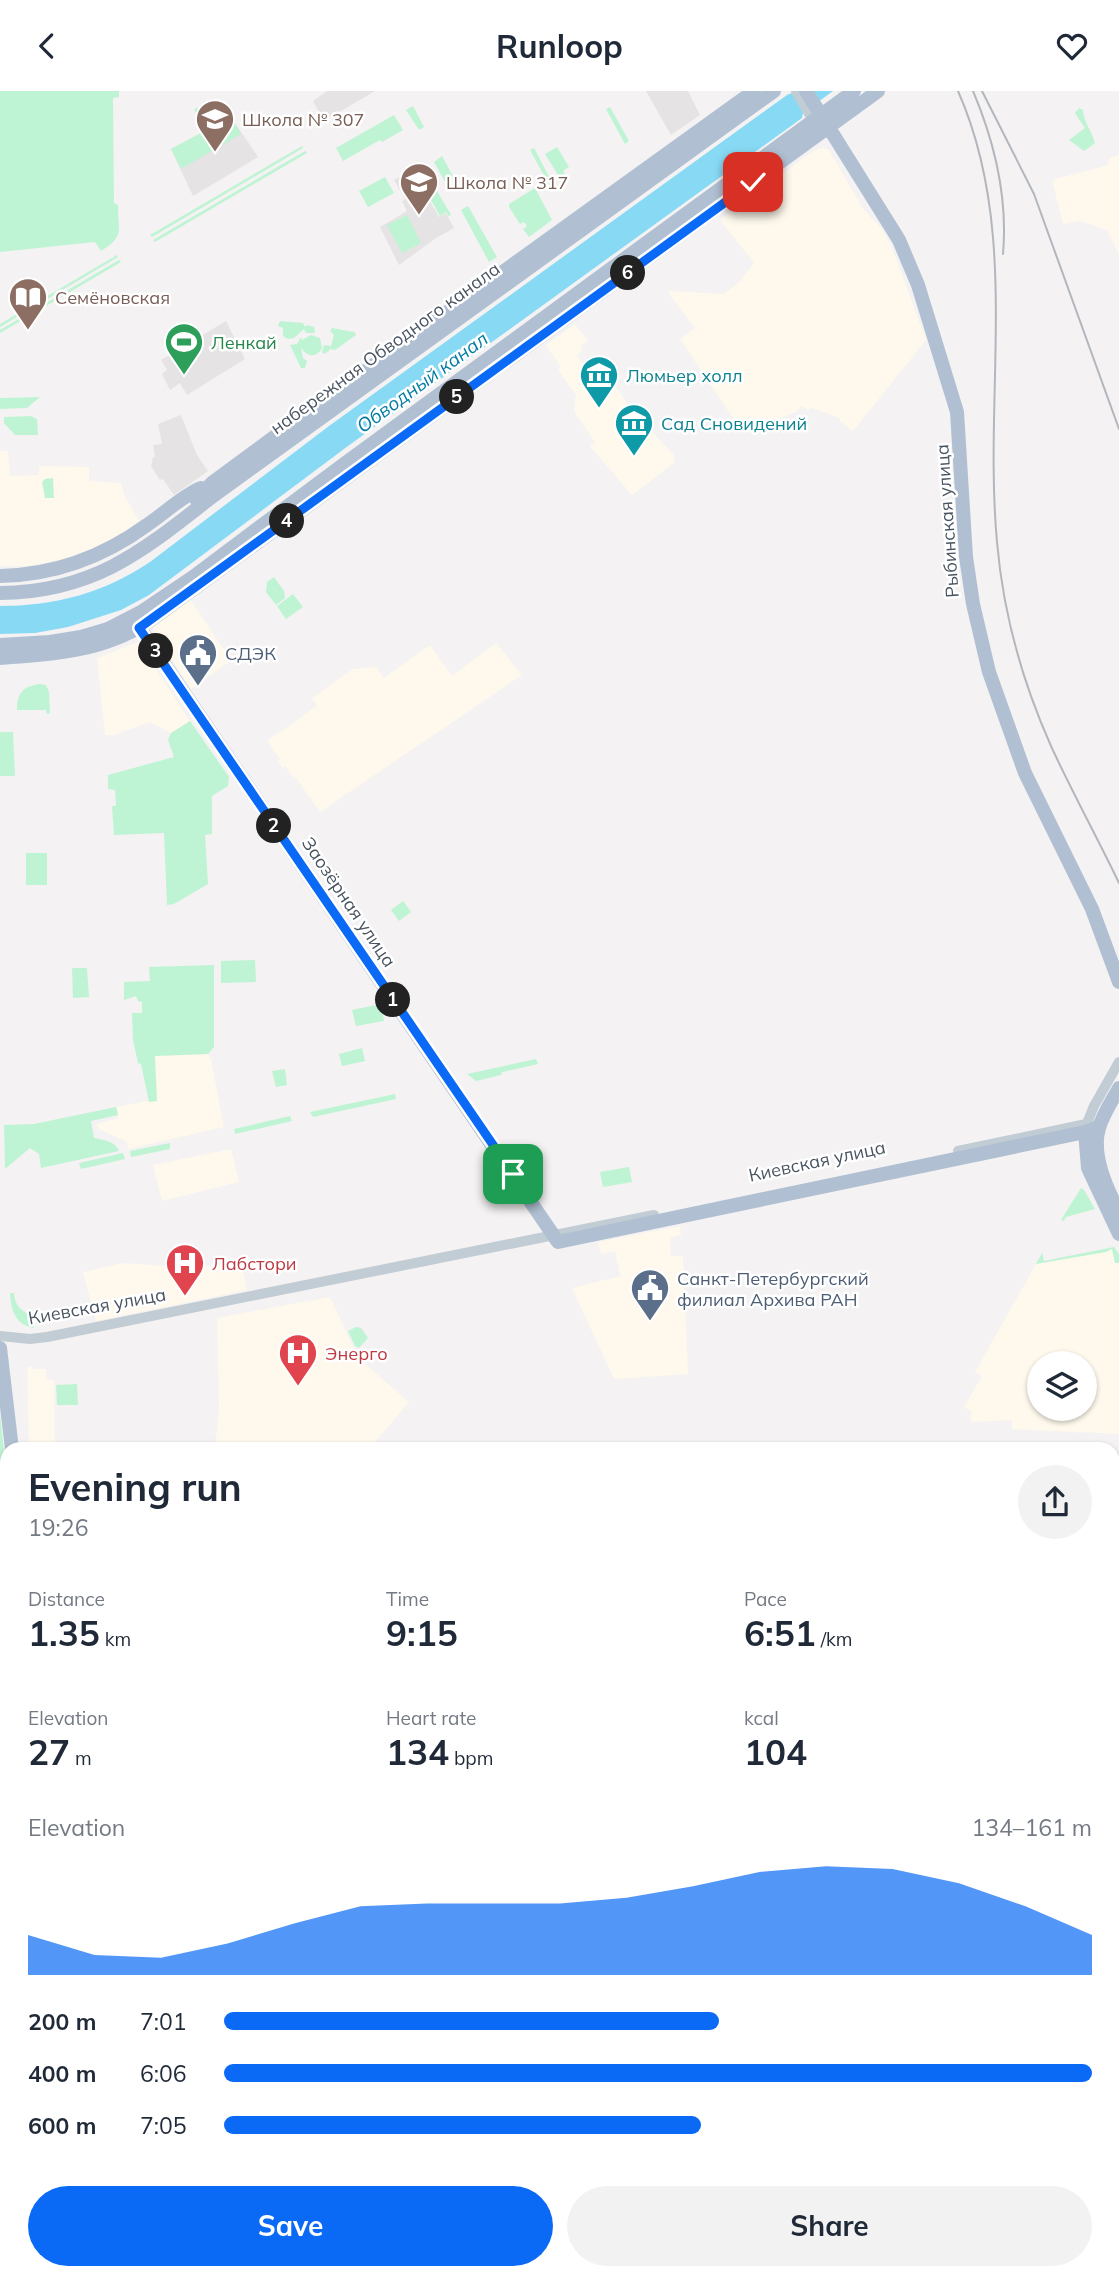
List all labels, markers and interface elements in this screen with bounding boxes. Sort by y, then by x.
text: Runloop [496,26,623,66]
icon: back [28,27,66,65]
icon: heart [1053,27,1091,65]
school or university icon: Школа № 307 [194,98,236,153]
place label: Школа № 307 [242,108,364,131]
pin [723,152,783,212]
school or university icon: Школа № 317 [398,161,440,216]
icon: check [734,163,772,201]
place label: Школа № 317 [446,171,568,194]
pin: 6 [610,255,646,291]
street label: набережная Обводного канала [266,257,504,439]
text: 6 [622,260,633,284]
library icon: Семёновская [7,276,49,331]
place label: Семёновская [55,286,170,309]
sports icon: Ленкай [163,321,205,376]
water label: Обводный канал [352,326,492,438]
place label: Ленкай [211,331,277,354]
museum icon: Люмьер холл [578,354,620,409]
place label: Люмьер холл [626,364,743,387]
pin: 5 [440,379,475,415]
text: 5 [451,384,462,408]
museum icon: Сад Сновидений [613,402,655,457]
place label: Сад Сновидений [661,412,807,435]
street label: Рыбинская улица [930,444,964,598]
pin: 4 [270,503,304,539]
text: 4 [281,508,292,532]
public building icon: СДЭК [177,632,219,687]
pin: 3 [138,633,174,669]
text: 3 [150,638,161,662]
place label: СДЭК [225,642,276,665]
pin: 2 [256,809,292,843]
text: 2 [268,813,279,837]
street label: Заозёрная улица [297,833,401,971]
pin: 1 [376,983,410,1017]
text: 1 [387,987,398,1011]
street label: Киевская улица [746,1135,888,1187]
pin [483,1144,543,1204]
icon: arrive [494,1155,532,1193]
hospital icon: Лабстори [164,1242,206,1297]
place label: Лабстори [212,1252,297,1275]
public building icon: Санкт-Петербургский филиал Архива РАН [629,1267,671,1322]
place label: Санкт-Петербургский филиал Архива РАН [677,1267,869,1311]
street label: Киевская улица [26,1283,168,1329]
hospital icon: Энерго [277,1332,319,1387]
place label: Энерго [325,1342,388,1365]
map controls [1027,1351,1097,1421]
button: layers [1027,1351,1097,1421]
text: Evening run [28,1463,242,1511]
button: share [1018,1465,1092,1539]
text: 19:26 [28,1513,88,1542]
text: Distance [28,1587,105,1611]
text: Time [386,1587,429,1611]
text: Pace [744,1587,787,1611]
text: 1.35 [28,1611,100,1655]
text: 9:15 [386,1611,458,1655]
text: 6:51 [744,1611,816,1655]
text: km [100,1627,131,1651]
text: /km [816,1627,853,1651]
text: Elevation [28,1706,108,1730]
text: Heart rate [386,1706,476,1730]
text: kcal [744,1706,779,1730]
text: 27 [28,1730,70,1774]
text: 134 [386,1730,449,1774]
text: 104 [744,1730,807,1774]
text: m [70,1746,92,1770]
text: bpm [449,1746,493,1770]
text: Elevation [28,1813,125,1842]
text: 134–161 m [971,1813,1092,1842]
text: 200 m [28,2007,96,2036]
text: 7:01 [140,2007,187,2036]
text: 400 m [28,2059,96,2088]
text: 6:06 [140,2059,187,2088]
text: 600 m [28,2111,96,2140]
text: 7:05 [140,2111,187,2140]
button: Save [28,2186,553,2266]
button: Share [567,2186,1092,2266]

